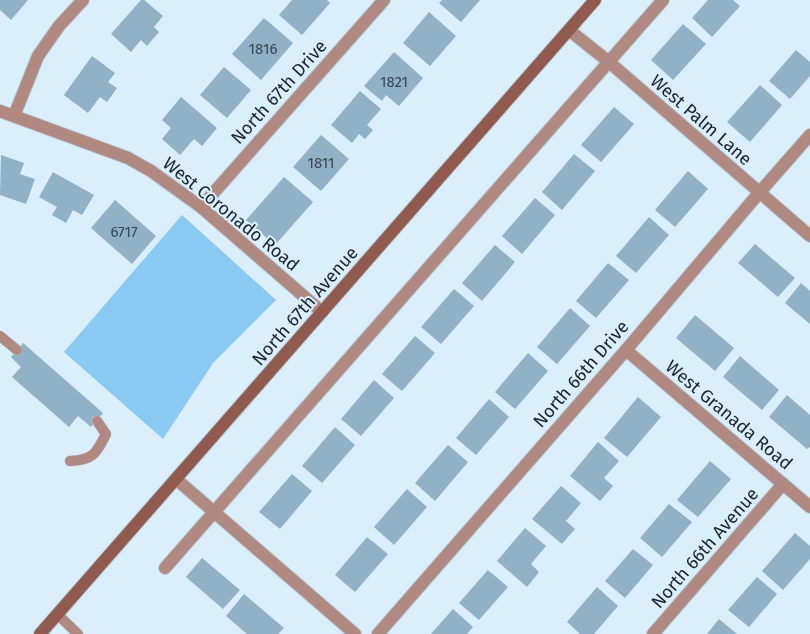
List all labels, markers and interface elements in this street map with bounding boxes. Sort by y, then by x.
street label: North 67th Drive [226,35,332,149]
house number: 1816 [249,40,277,58]
street label: West Palm Lane [646,70,756,170]
house number: 1821 [380,73,408,91]
street label: West Coronado Road [158,152,304,276]
house number: 1811 [307,154,335,172]
house number: 6717 [110,223,138,241]
street label: North 67th Avenue [247,242,363,370]
street label: North 66th Drive [528,316,634,432]
street label: West Granada Road [661,356,797,474]
street label: North 66th Avenue [647,483,763,613]

